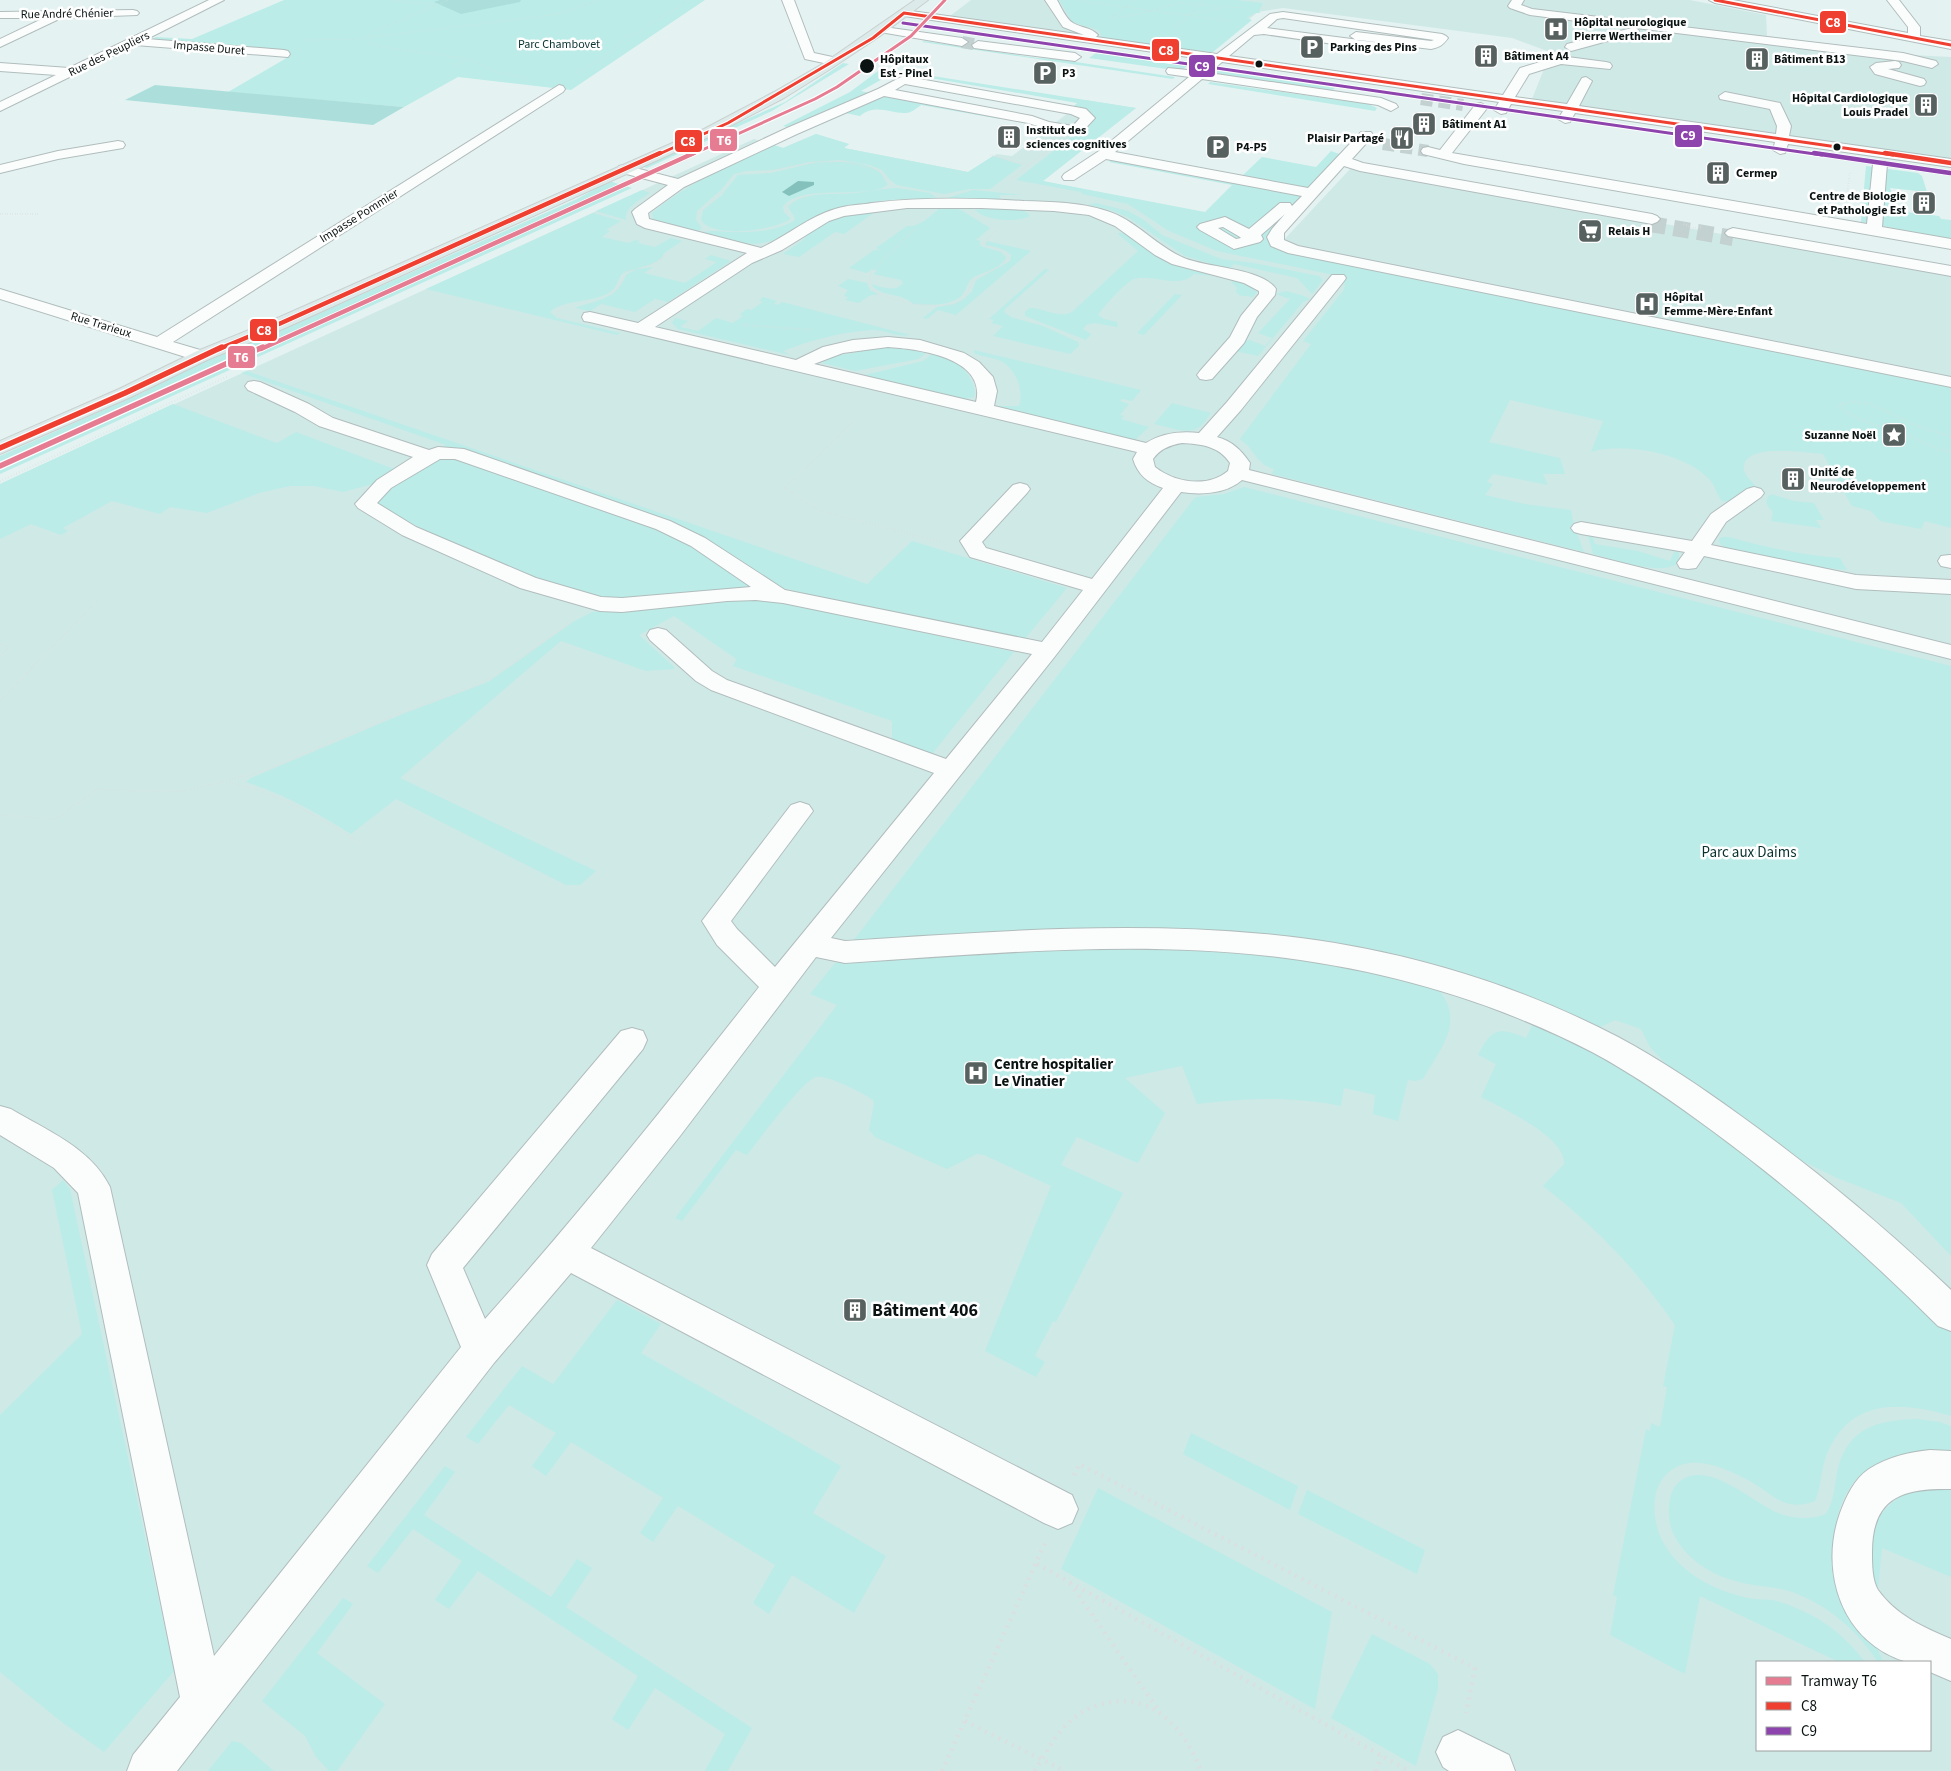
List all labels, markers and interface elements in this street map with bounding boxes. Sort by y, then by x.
street label: Rue André Chénier [20,5,114,23]
line badge: C8 [1819,10,1847,34]
text: C8 [1825,13,1841,33]
place label: Hôpital neurologique Pierre Wertheimer [1574,14,1686,45]
hospital icon: Hôpital neurologique Pierre Wertheimer [1543,16,1569,42]
street label: Rue des Peupliers [65,27,153,81]
parking icon: Parking des Pins [1299,34,1325,60]
street label: Impasse Duret [172,36,246,60]
park label: Parc Chambovet [518,36,600,53]
line badge: C8 [1151,38,1180,62]
place label: Parking des Pins [1330,39,1417,56]
text: C8 [1158,41,1174,61]
building icon: Bâtiment A4 [1473,43,1499,69]
building icon: Bâtiment B13 [1744,46,1770,72]
place label: Bâtiment A4 [1504,48,1570,65]
place label: Hôpitaux Est - Pinel [880,51,933,82]
place label: Bâtiment B13 [1774,51,1846,68]
line badge: C9 [1188,54,1216,78]
marker: Hôpitaux Est - Pinel [858,57,876,75]
text: C9 [1194,57,1210,77]
unlabelled marker [1254,59,1264,69]
parking icon: P3 [1032,60,1058,86]
place label: P3 [1062,65,1076,82]
place label: Hôpital Cardiologique Louis Pradel [1792,90,1909,121]
building icon: Hôpital Cardiologique Louis Pradel [1913,92,1939,118]
building icon: Bâtiment A1 [1411,111,1437,137]
place label: Bâtiment A1 [1442,116,1507,133]
place label: Institut des sciences cognitives [1026,122,1127,153]
building icon: Institut des sciences cognitives [996,124,1022,150]
line badge: C9 [1674,124,1703,148]
restaurant icon: Plaisir Partagé [1389,125,1415,151]
text: C9 [1680,126,1696,146]
line badge: T6 [709,128,738,152]
line badge: C8 [674,129,703,153]
place label: Plaisir Partagé [1307,130,1384,147]
text: T6 [716,131,732,151]
text: C8 [680,132,696,152]
parking icon: P4-P5 [1205,134,1231,160]
place label: P4-P5 [1236,139,1267,156]
unlabelled marker [1832,142,1842,152]
building icon: Cermep [1705,160,1731,186]
place label: Cermep [1736,165,1777,182]
street label: Impasse Pommier [316,184,402,247]
place label: Centre de Biologie et Pathologie Est [1809,188,1906,219]
building icon: Centre de Biologie et Pathologie Est [1911,190,1937,216]
supermarket icon: Relais H [1577,218,1603,244]
place label: Relais H [1608,223,1650,240]
place label: Hôpital Femme-Mère-Enfant [1664,289,1773,320]
hospital icon: Hôpital Femme-Mère-Enfant [1634,291,1660,317]
street label: Rue Trarieux [69,308,134,342]
line badge: C8 [249,318,278,342]
text: C8 [256,321,272,341]
line badge: T6 [227,345,256,369]
text: T6 [233,348,249,368]
place icon: Suzanne Noël [1881,422,1907,448]
place label: Suzanne Noël [1804,427,1877,444]
place label: Unité de Neurodéveloppement [1810,464,1926,495]
building icon: Unité de Neurodéveloppement [1780,466,1806,492]
park label: Parc aux Daims [1702,842,1796,863]
place label: Centre hospitalier Le Vinatier [994,1054,1113,1092]
hospital icon: Centre hospitalier Le Vinatier [963,1060,989,1086]
building icon: Bâtiment 406 [842,1297,868,1323]
place label: Bâtiment 406 [872,1298,978,1323]
legend [1756,1661,1931,1751]
text: Tramway T6 [1801,1671,1877,1692]
text: C8 [1801,1696,1817,1717]
text: C9 [1801,1721,1817,1742]

